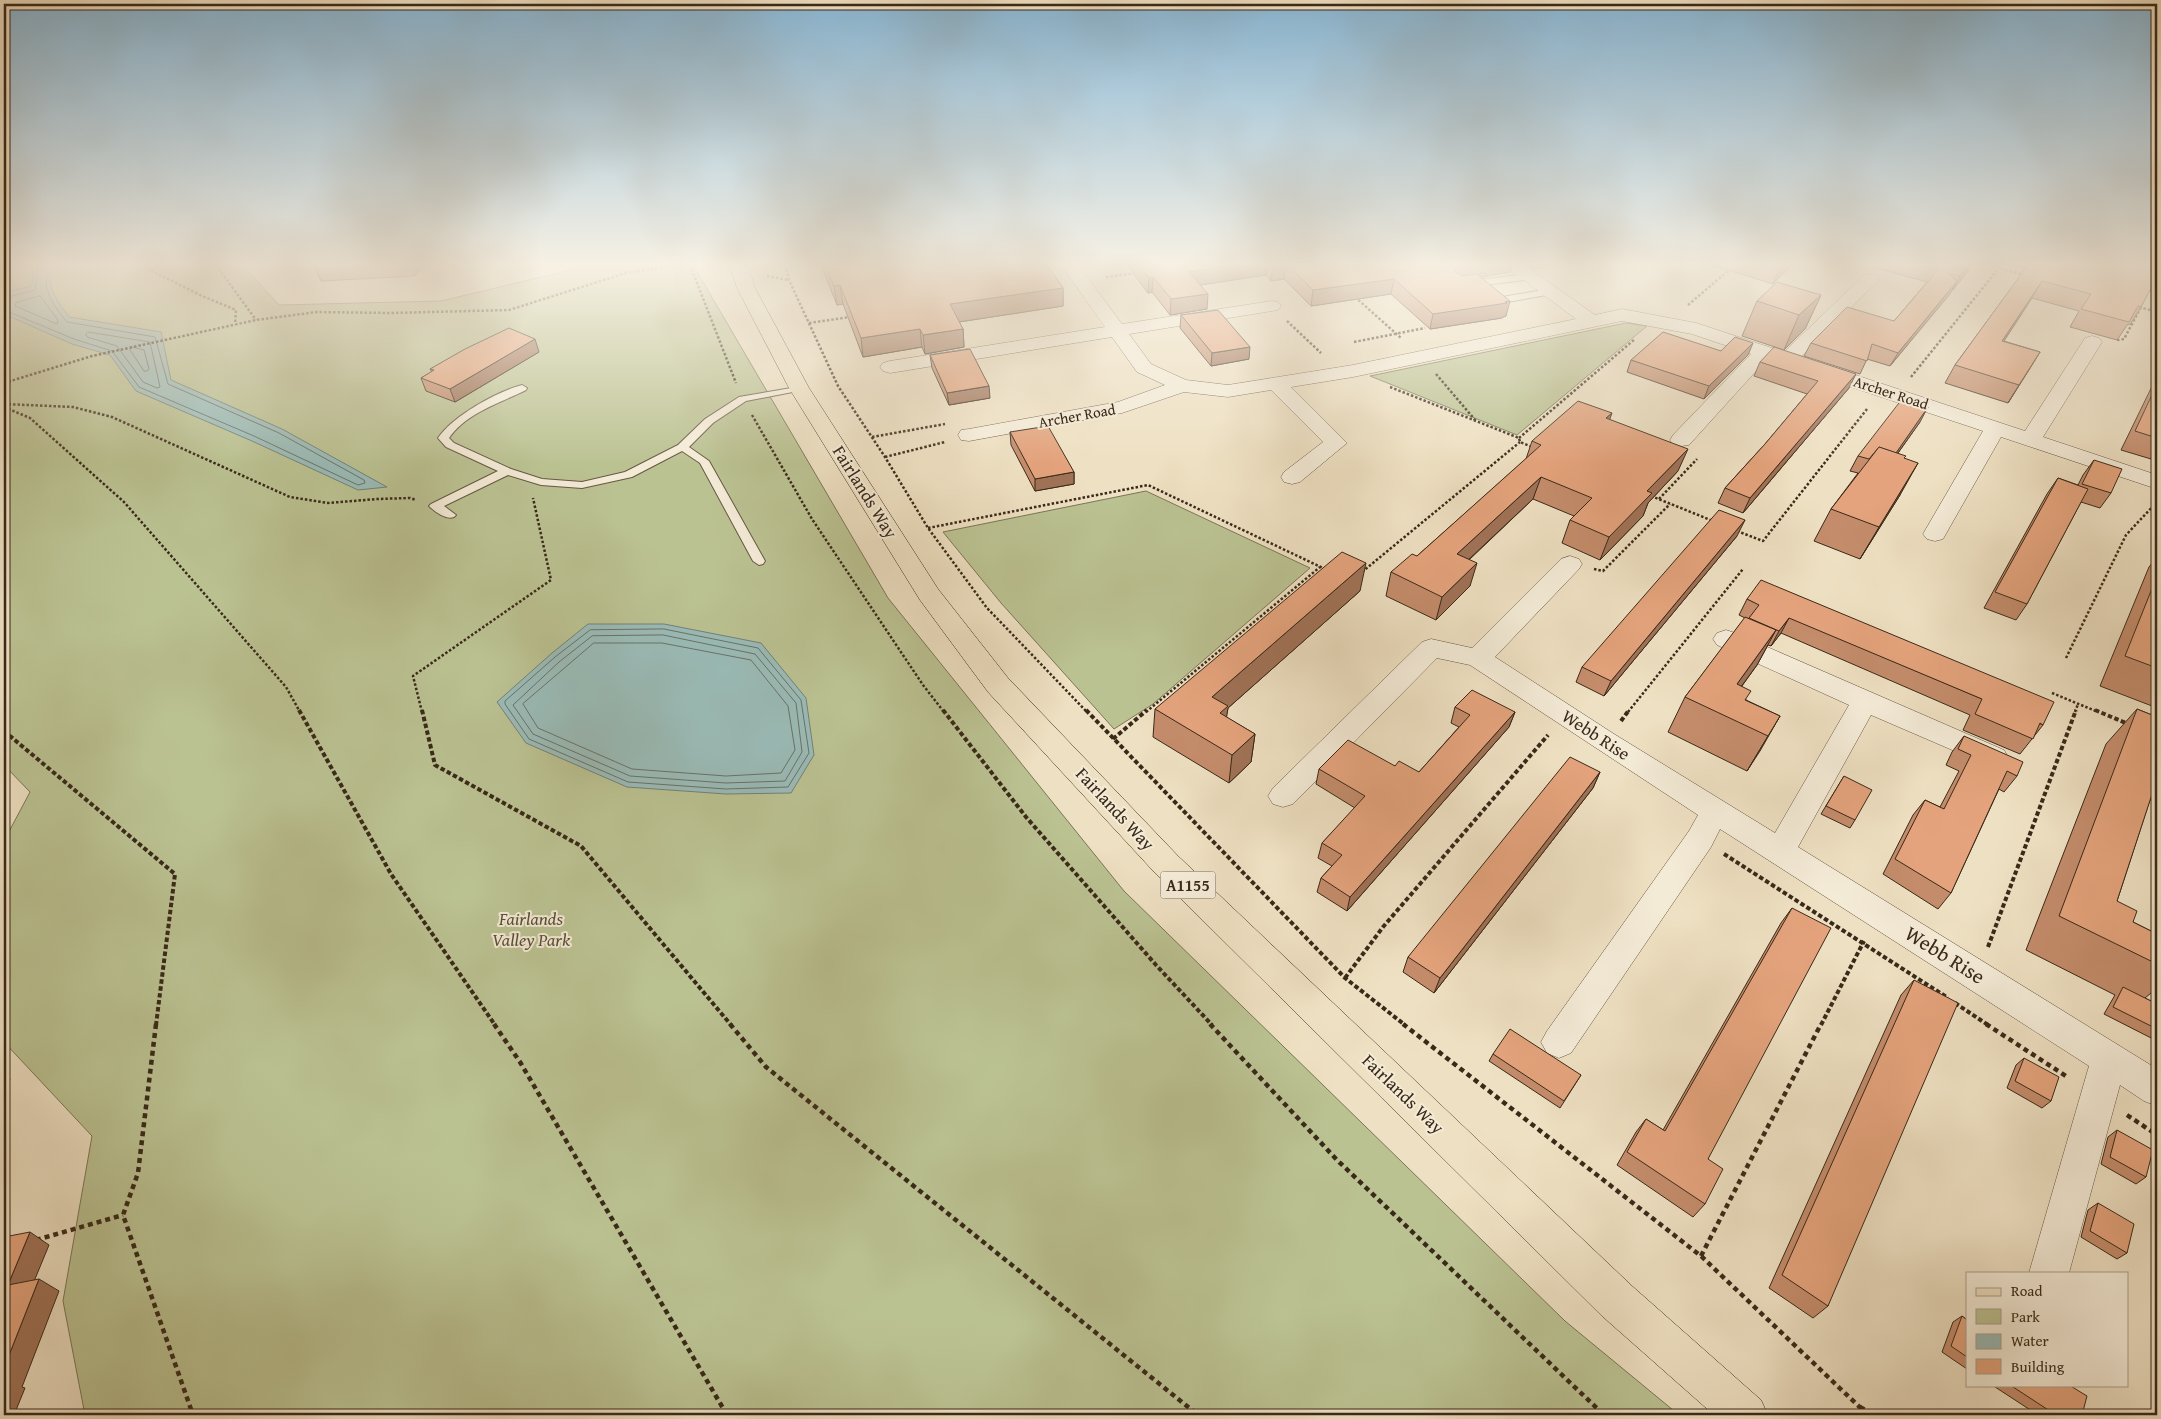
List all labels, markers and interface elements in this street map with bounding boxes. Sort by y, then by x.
street label: Archer Road [1851,371,1931,415]
street label: Archer Road [1037,398,1117,433]
street label: Fairlands Way [826,440,905,544]
street label: Webb Rise [1557,702,1636,767]
street label: Fairlands Way [1070,761,1161,856]
road number: A1155 [1160,872,1216,898]
park label: Fairlands Valley Park [492,905,571,953]
street label: Webb Rise [1899,918,1992,991]
street label: Fairlands Way [1356,1047,1451,1140]
legend [1966,1272,2128,1386]
text: Road [2011,1280,2042,1301]
text: Park [2011,1306,2040,1327]
text: Water [2011,1330,2049,1351]
text: Building [2011,1356,2065,1377]

